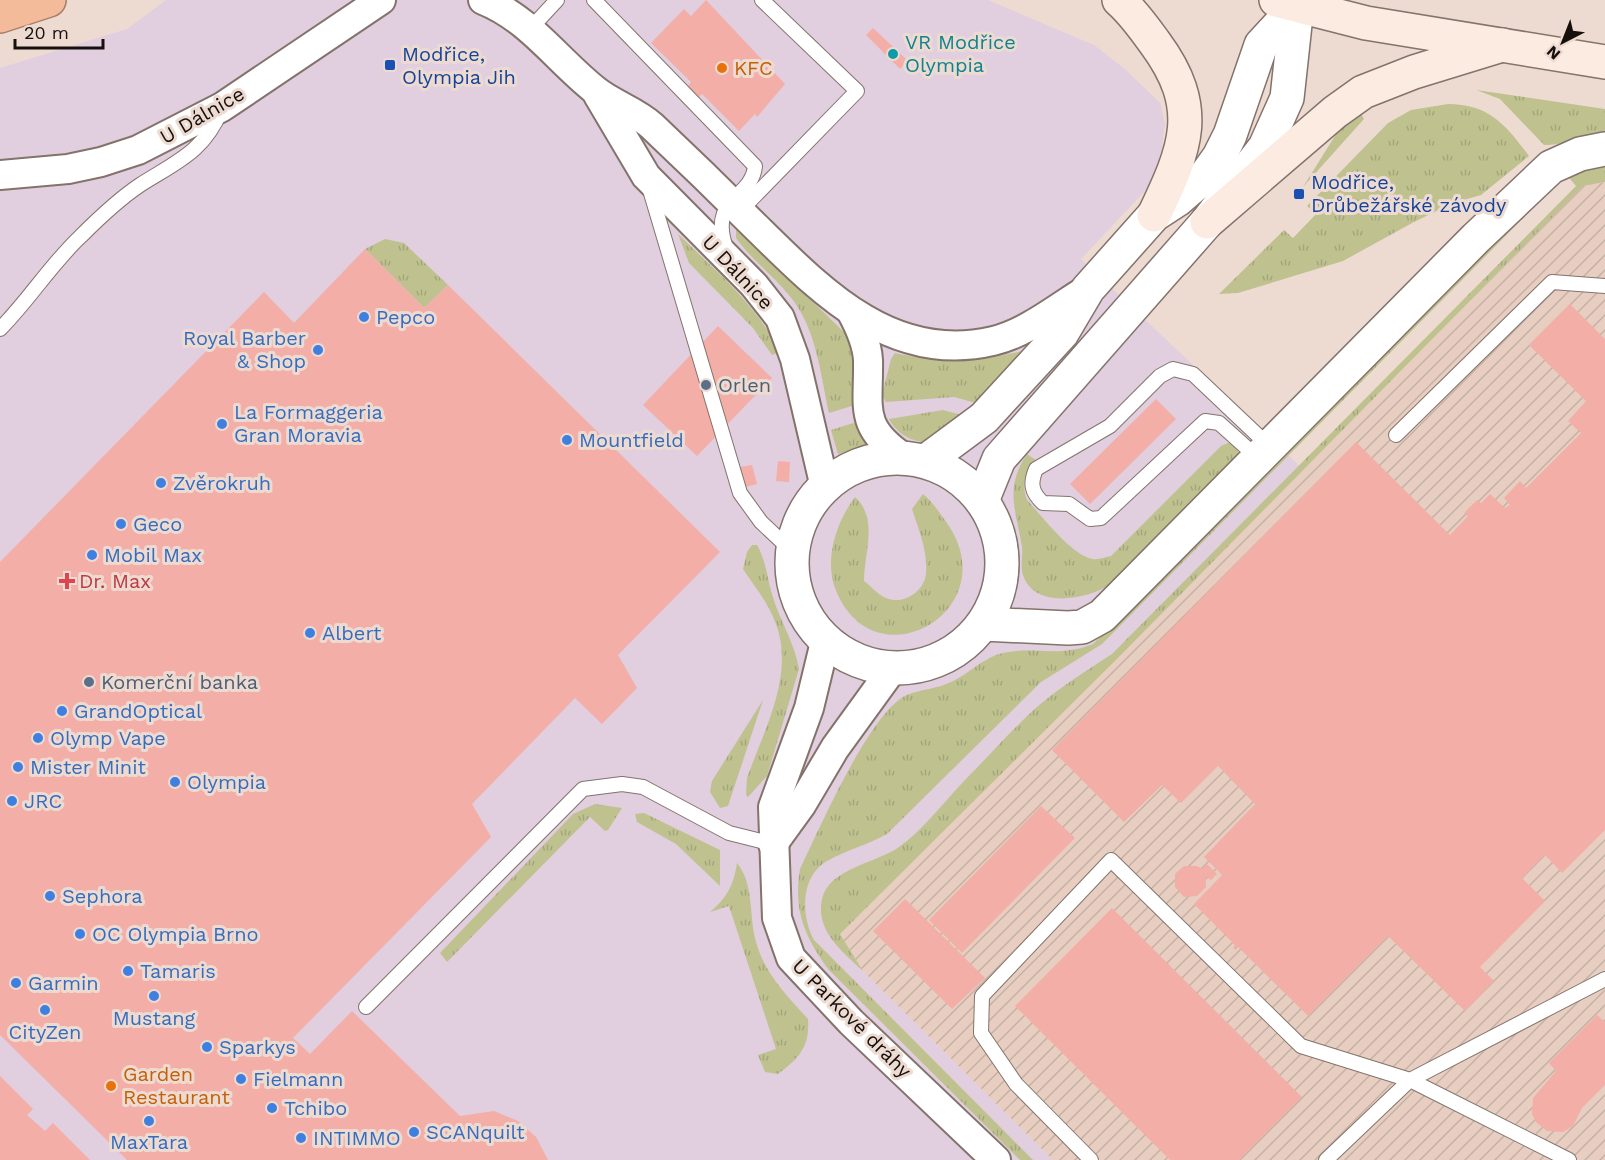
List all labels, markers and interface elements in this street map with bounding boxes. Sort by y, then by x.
scale bar [15,12,104,50]
north arrow [1533,12,1593,72]
text: 20 m [24,22,69,43]
place label: VR Modřice Olympia [905,30,1016,77]
place label: Modřice, Olympia Jih [402,42,516,89]
text: N [1543,42,1564,64]
marker: VR Modřice Olympia [886,47,900,61]
place label: KFC [734,56,773,80]
marker: Modřice, Olympia Jih [383,58,397,72]
marker: KFC [715,61,729,75]
street label: U Dálnice [156,81,248,149]
place label: Modřice, Drůbežářské závody [1311,170,1507,217]
marker: Modřice, Drůbežářské závody [1292,187,1306,201]
street label: U Dálnice [697,230,779,314]
place label: Pepco [376,305,435,329]
marker: Pepco [357,310,371,324]
place label: Royal Barber & Shop [183,326,306,373]
marker: Royal Barber & Shop [311,343,325,357]
place label: Orlen [718,373,771,397]
marker: Orlen [699,378,713,392]
place label: La Formaggeria Gran Moravia [234,400,383,447]
marker: La Formaggeria Gran Moravia [215,417,229,431]
place label: Mountfield [579,428,684,452]
marker: Mountfield [560,433,574,447]
place label: Zvěrokruh [173,471,271,495]
marker: Zvěrokruh [154,476,168,490]
place label: Geco [133,512,182,536]
marker: Geco [114,517,128,531]
place label: Mobil Max [104,543,202,567]
marker: Mobil Max [85,548,99,562]
place label: Dr. Max [79,569,151,593]
marker: Dr. Max [60,574,74,588]
place label: Albert [322,621,382,645]
marker: Albert [303,626,317,640]
place label: Komerční banka [101,670,258,694]
marker: Komerční banka [82,675,96,689]
place label: GrandOptical [74,699,202,723]
marker: GrandOptical [55,704,69,718]
place label: Olymp Vape [50,726,166,750]
marker: Olymp Vape [31,731,45,745]
place label: Mister Minit [30,755,146,779]
marker: Mister Minit [11,760,25,774]
place label: Olympia [187,770,266,794]
marker: Olympia [168,775,182,789]
place label: JRC [24,789,62,813]
marker: JRC [5,794,19,808]
place label: Sephora [62,884,142,908]
marker: Sephora [43,889,57,903]
place label: OC Olympia Brno [92,922,259,946]
marker: OC Olympia Brno [73,927,87,941]
street label: U Parkové dráhy [787,953,917,1083]
place label: Tamaris [140,959,216,983]
marker: Tamaris [121,964,135,978]
place label: Garmin [28,971,99,995]
marker: Garmin [9,976,23,990]
marker: Mustang [147,989,161,1003]
marker: CityZen [38,1003,52,1017]
place label: Mustang [113,1006,196,1030]
place label: CityZen [8,1020,82,1044]
place label: Sparkys [219,1035,296,1059]
marker: Sparkys [200,1040,214,1054]
place label: Garden Restaurant [123,1062,231,1109]
place label: Fielmann [253,1067,343,1091]
marker: Fielmann [234,1072,248,1086]
marker: Garden Restaurant [104,1079,118,1093]
place label: Tchibo [284,1096,347,1120]
marker: Tchibo [265,1101,279,1115]
marker: MaxTara [142,1114,156,1128]
place label: SCANquilt [426,1120,525,1144]
marker: SCANquilt [407,1125,421,1139]
place label: INTIMMO [313,1126,401,1150]
place label: MaxTara [110,1130,188,1154]
marker: INTIMMO [294,1131,308,1145]

